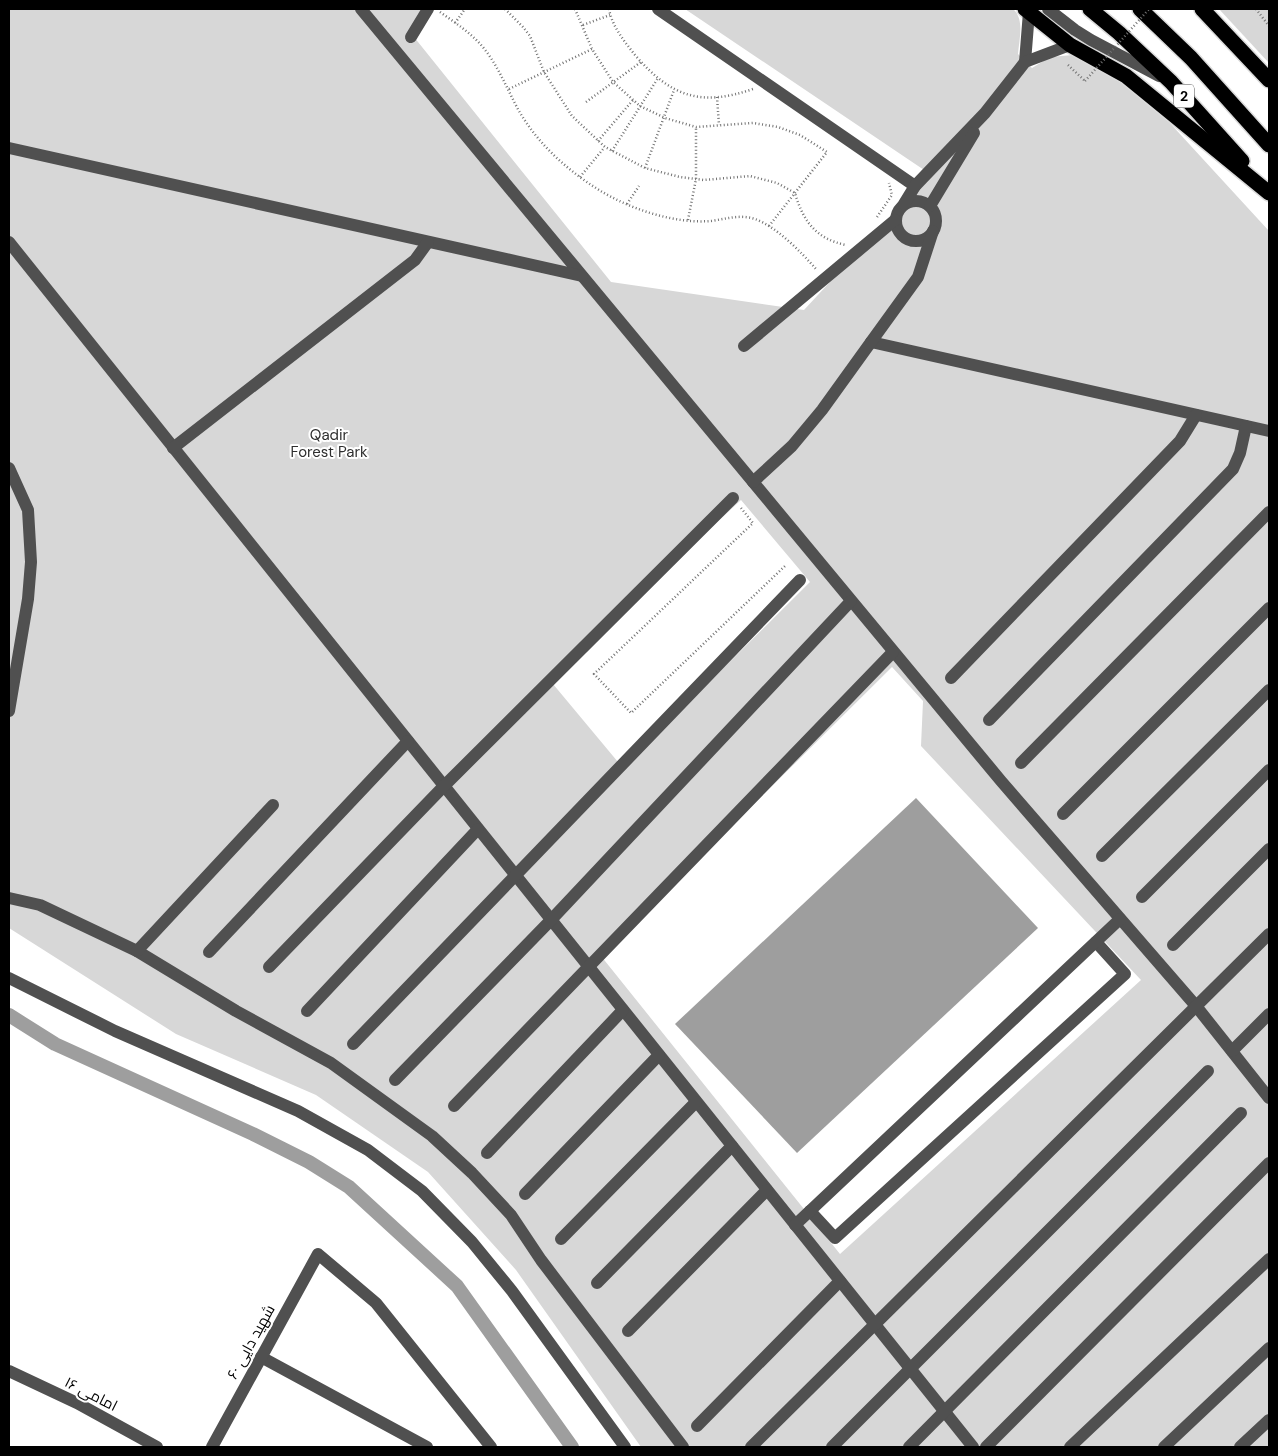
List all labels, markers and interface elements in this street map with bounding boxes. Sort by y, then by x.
road number: 2 [1174,84,1194,108]
park label: Qadir Forest Park [290,425,368,462]
street label: شهید دایی ۶۰ [222,1301,280,1383]
street label: امامی ۱۶ [61,1372,121,1416]

